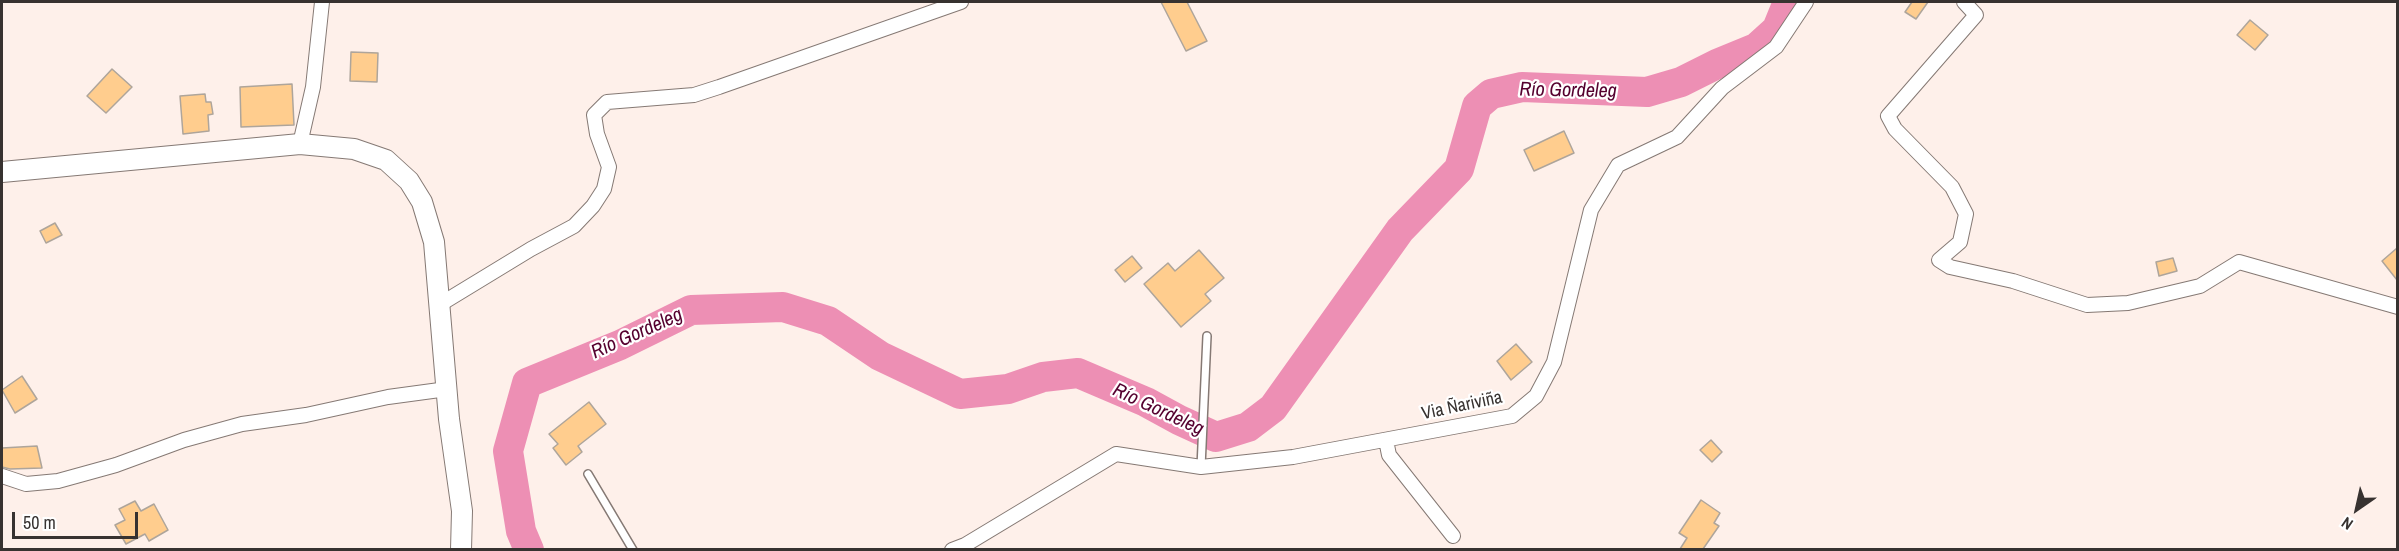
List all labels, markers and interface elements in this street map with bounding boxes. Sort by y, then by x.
water label: Río Gordeleg [1519,78,1617,104]
water label: Río Gordeleg [588,303,686,365]
water label: Río Gordeleg [1109,379,1207,441]
street label: Via Ñariviña [1420,387,1504,425]
north arrow [2327,479,2387,539]
scale bar [15,500,141,538]
text: 50 m [23,510,56,535]
text: N [2337,512,2357,536]

